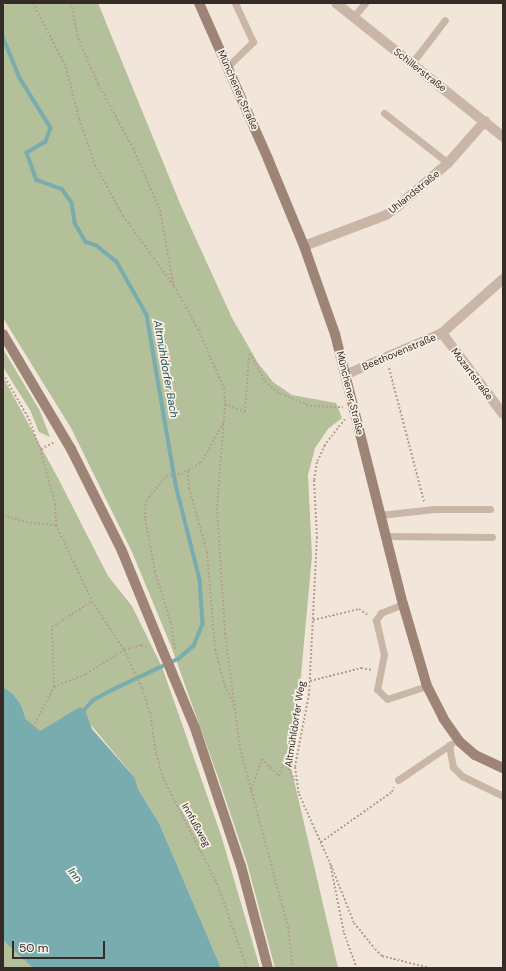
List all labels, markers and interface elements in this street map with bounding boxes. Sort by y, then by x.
street label: Schillerstraße [391,46,449,94]
street label: Münchener Straße [215,48,261,132]
street label: Uhlandstraße [386,168,442,216]
water label: Altmühldorfer Bach [151,319,181,419]
street label: Beethovenstraße [360,331,438,373]
street label: Mozartstraße [449,346,495,402]
street label: Münchener Straße [334,350,366,436]
street label: Altmühldorfer Weg [282,680,308,768]
street label: Innfußweg [179,801,213,849]
water label: Inn [65,865,85,885]
scale bar [14,933,107,959]
text: 50 m [19,940,48,956]

